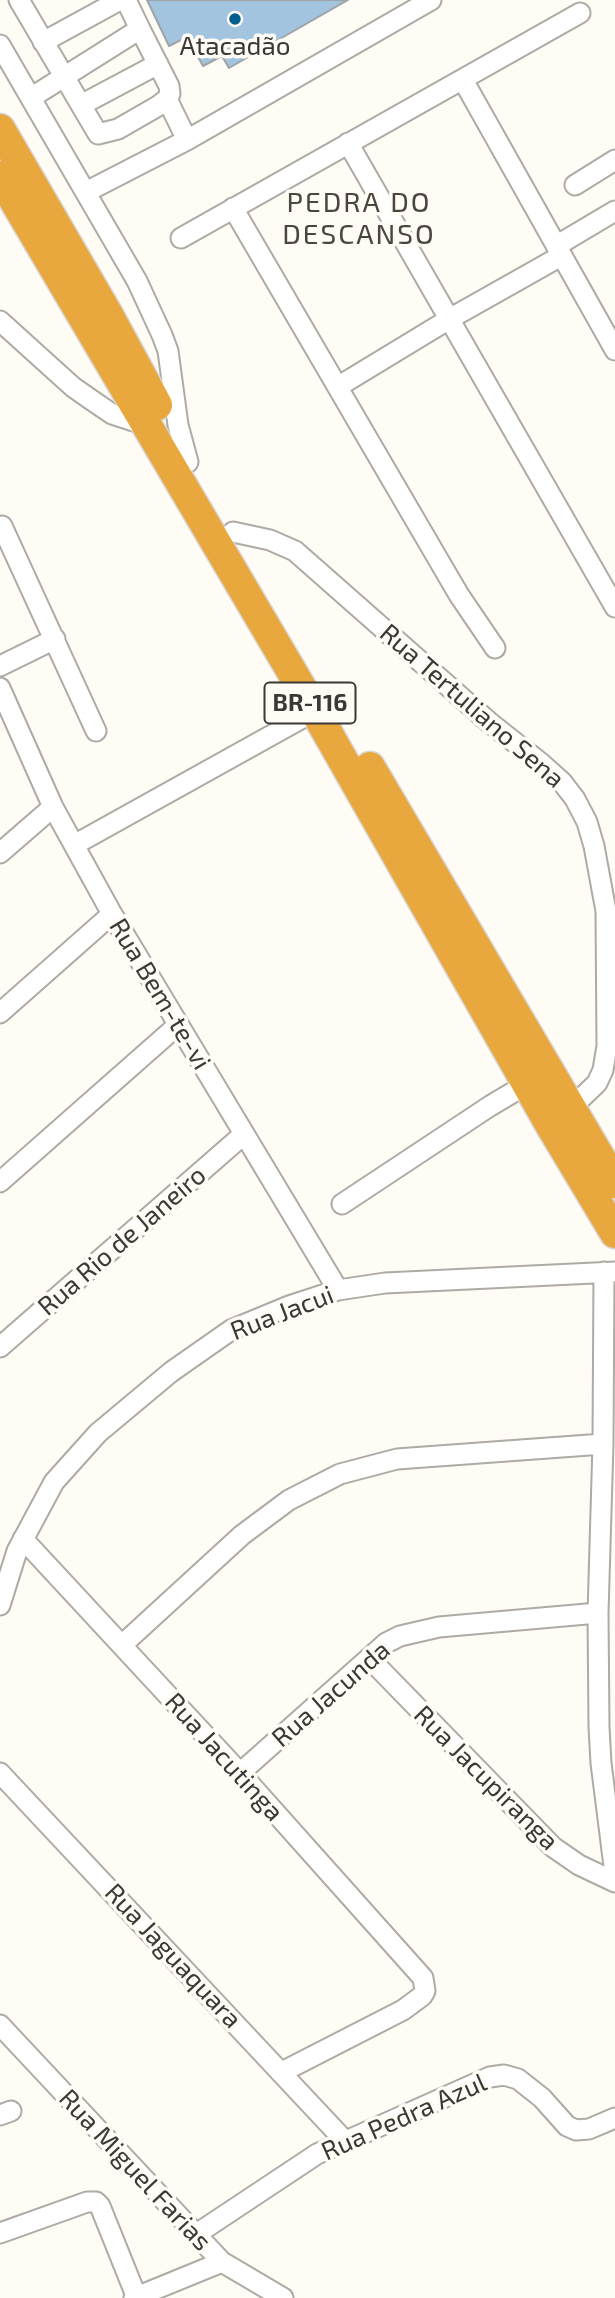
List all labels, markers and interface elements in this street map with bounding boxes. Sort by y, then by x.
marker: Atacadão [227,11,243,27]
place label: Atacadão [180,30,290,62]
district label: PEDRA DO DESCANSO [283,186,435,252]
street label: Rua Tertuliano Sena [373,617,571,795]
road number: BR-116 [264,682,356,724]
street label: Rua Bem-te-vi [103,913,217,1075]
street label: Rua Rio de Janeiro [32,1160,212,1322]
street label: Rua Jacui [226,1279,338,1347]
street label: Rua Jacunda [266,1634,396,1754]
street label: Rua Jacutinga [158,1686,290,1828]
street label: Rua Jacupiranga [407,1699,565,1857]
street label: Rua Jaguaquara [98,1877,248,2035]
street label: Rua Pedra Azul [317,2067,491,2167]
street label: Rua Miguel Farias [52,2083,218,2257]

